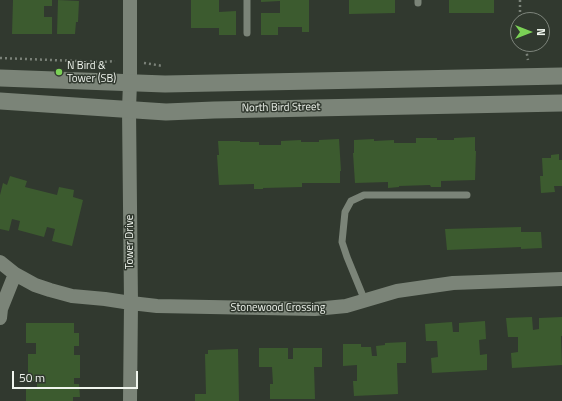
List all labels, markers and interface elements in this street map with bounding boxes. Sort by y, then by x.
north arrow [510,12,550,52]
text: N [533,28,549,36]
place label: N Bird & Tower (SB) [67,59,116,85]
marker: N Bird & Tower (SB) [54,67,64,77]
street label: North Bird Street [242,101,320,115]
street label: Tower Drive [123,215,137,269]
street label: Stonewood Crossing [231,301,325,315]
scale bar [14,363,140,389]
text: 50 m [19,368,45,387]

